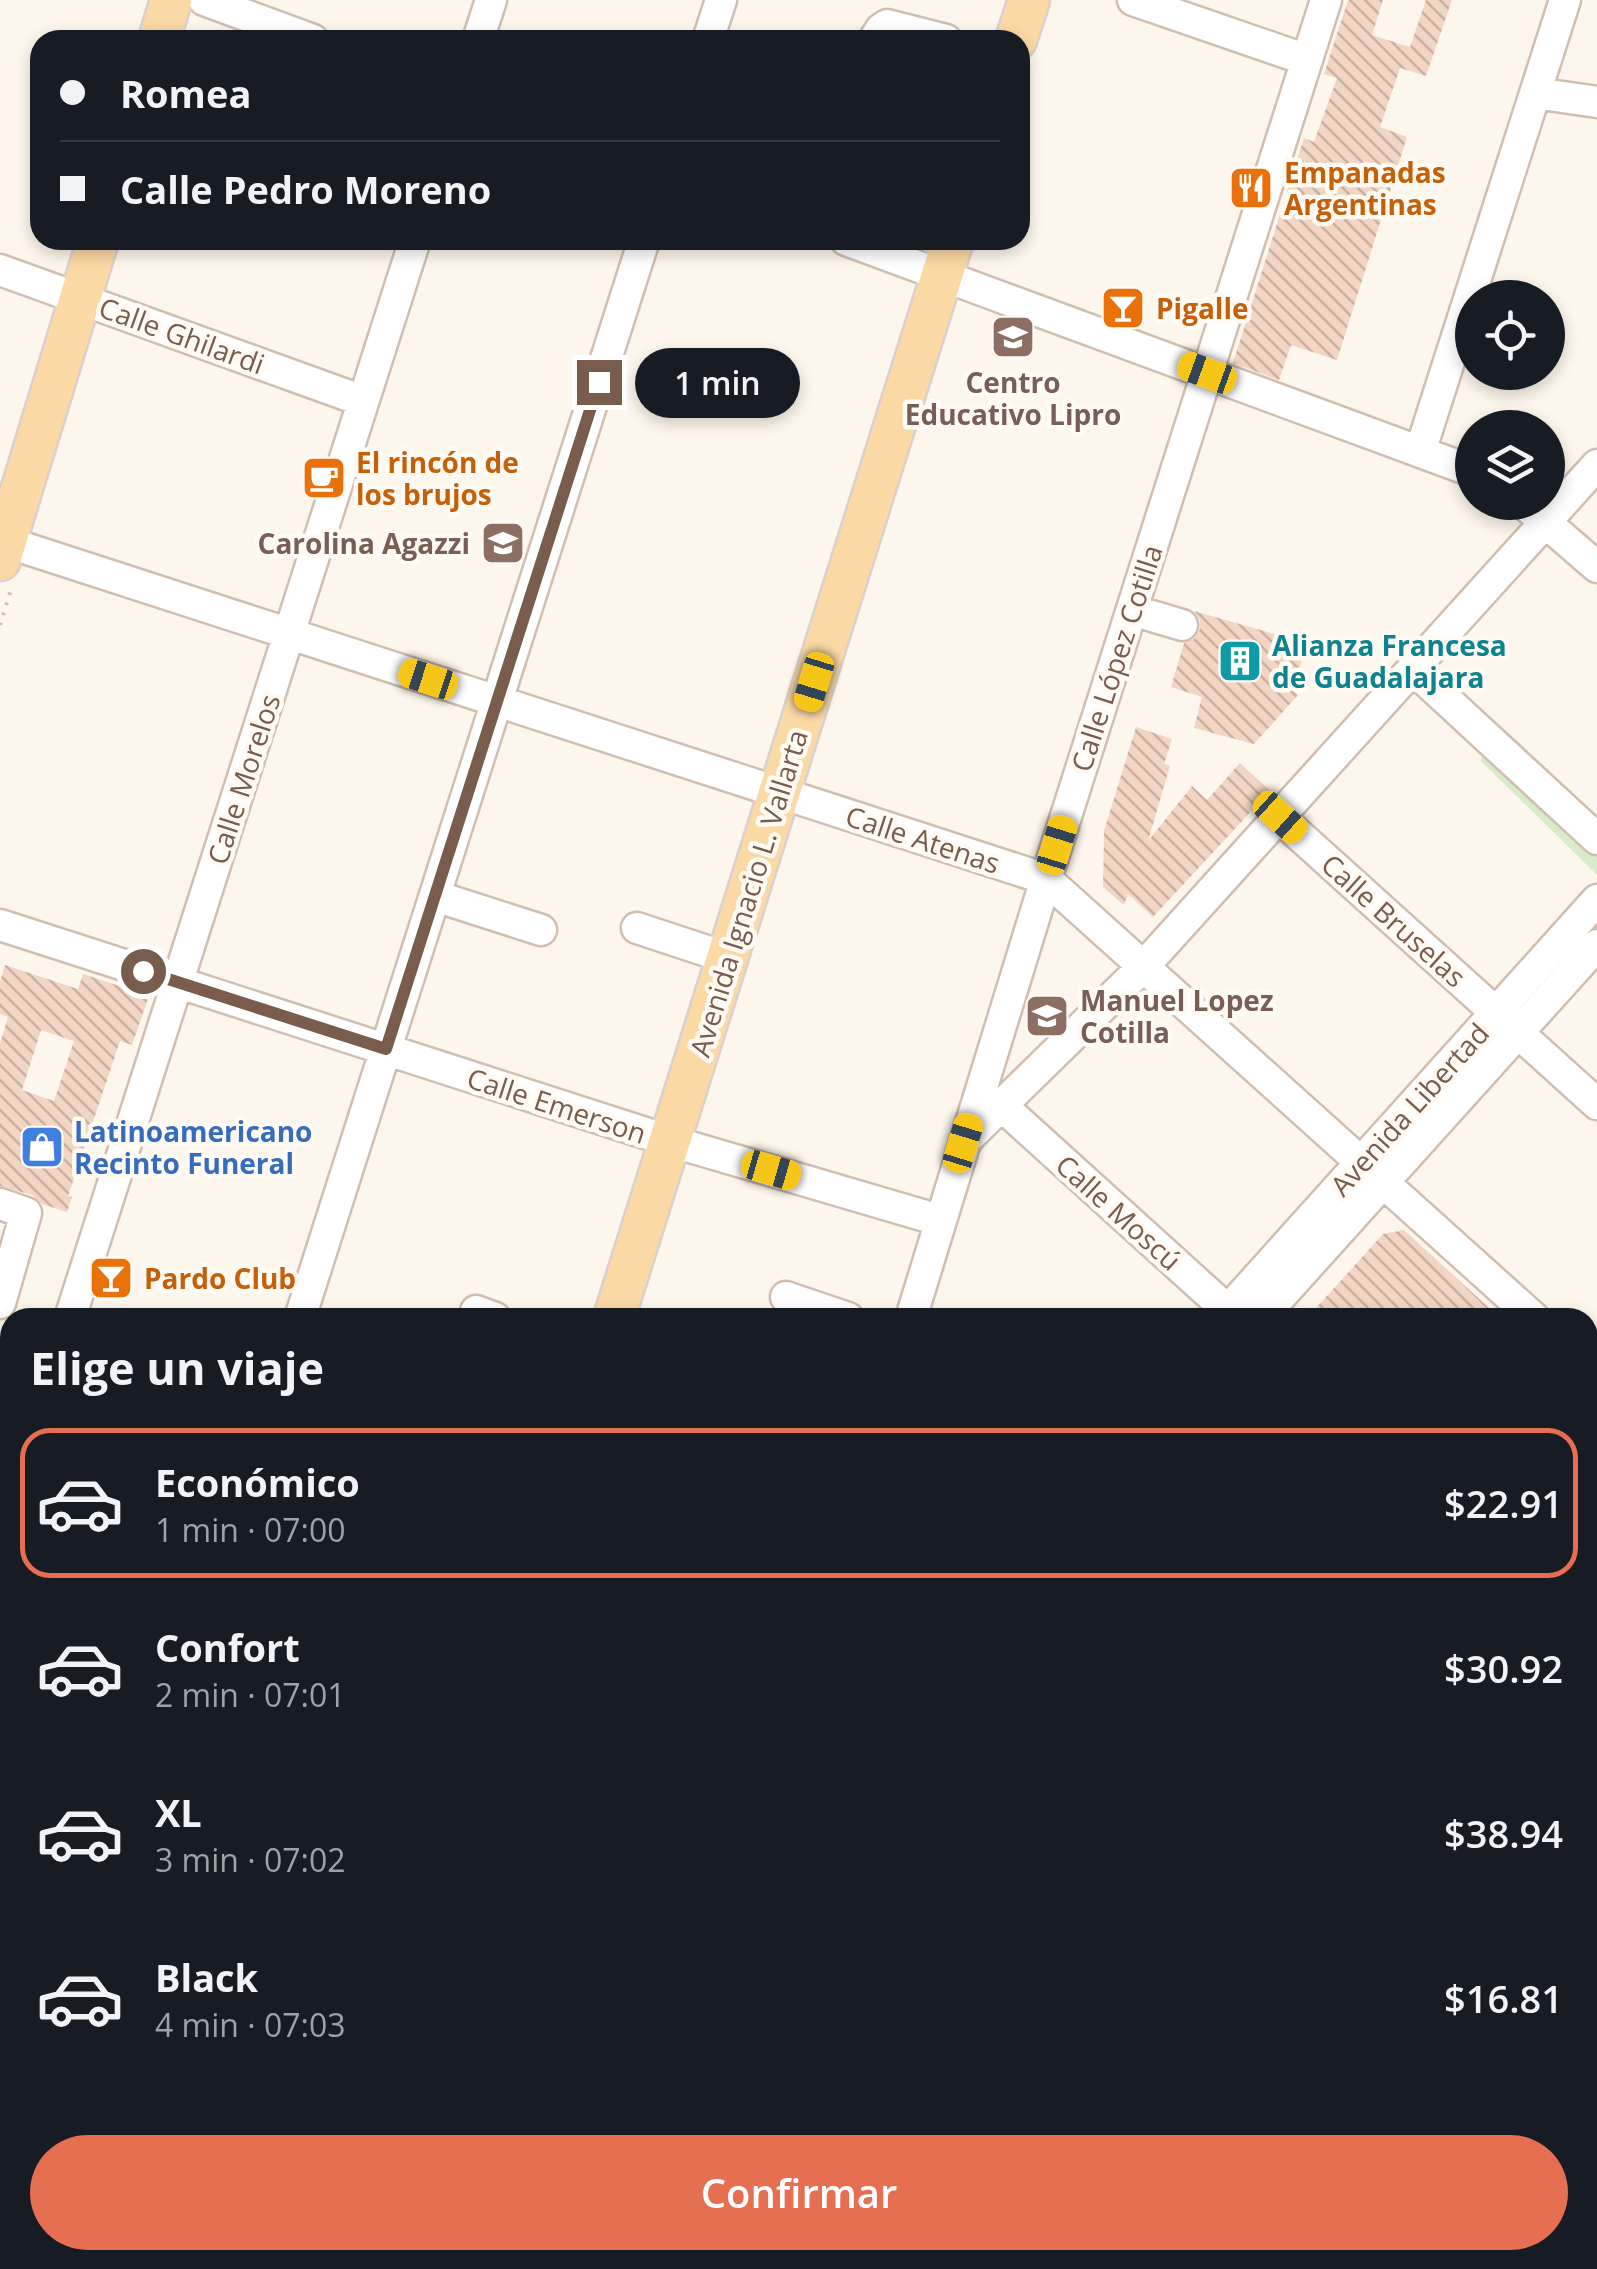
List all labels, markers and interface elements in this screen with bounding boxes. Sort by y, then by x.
text: Romea [120,67,251,119]
place label: Empanadas Argentinas [1284,153,1446,223]
text: Calle Pedro Moreno [120,163,491,215]
restaurant icon: Empanadas Argentinas [1228,165,1274,211]
map controls [1455,280,1565,520]
button: locate [1455,280,1565,390]
bar icon: Pigalle [1100,285,1146,331]
street label: Calle Ghilardi [94,288,270,382]
place label: Pigalle [1156,289,1249,327]
school or university icon: Centro Educativo Lipro [990,314,1036,360]
callout: 1 min [634,347,799,417]
car [1174,349,1240,397]
route end [577,360,622,405]
text: 1 min [674,361,761,404]
place label: Centro Educativo Lipro [905,363,1121,433]
button: layers [1455,410,1565,520]
place label: El rincón de los brujos [356,443,519,513]
cafe icon: El rincón de los brujos [301,455,347,501]
school or university icon: Carolina Agazzi [480,520,526,566]
place label: Carolina Agazzi [258,524,470,562]
street label: Calle López Cotilla [1061,540,1171,776]
place label: Alianza Francesa de Guadalajara [1272,626,1507,696]
building icon: Alianza Francesa de Guadalajara [1217,638,1263,684]
car [791,649,837,715]
car [395,655,461,703]
street label: Calle Morelos [198,689,288,869]
street label: Avenida Ignacio L. Vallarta [680,725,816,1061]
car [1248,786,1312,848]
street label: Calle Atenas [841,796,1005,882]
car [1034,812,1080,878]
street label: Calle Bruselas [1314,845,1474,995]
route start [121,949,166,994]
place label: Manuel Lopez Cotilla [1080,981,1274,1051]
school or university icon: Manuel Lopez Cotilla [1024,993,1070,1039]
street label: Avenida Libertad [1321,1014,1497,1204]
street label: Calle Emerson [463,1058,651,1152]
car [940,1110,986,1176]
place label: Latinoamericano Recinto Funeral [74,1112,312,1182]
shop icon: Latinoamericano Recinto Funeral [19,1124,65,1170]
street label: Calle Moscú [1048,1146,1190,1278]
car [738,1147,804,1193]
bar icon: Pardo Club [88,1255,134,1301]
place label: Pardo Club [144,1259,296,1297]
text: Elige un viaje [30,1337,324,1398]
text: Económico [155,1456,360,1508]
icon: car [35,1458,125,1548]
text: $22.91 [1444,1477,1563,1529]
text: 1 min · 07:00 [155,1508,346,1551]
text: Confort [155,1621,300,1673]
icon: car [35,1623,125,1713]
text: $30.92 [1444,1642,1563,1694]
text: 2 min · 07:01 [155,1673,346,1716]
text: XL [155,1786,202,1838]
icon: car [35,1788,125,1878]
text: $38.94 [1444,1807,1563,1859]
text: 3 min · 07:02 [155,1838,346,1881]
text: Black [155,1951,258,2003]
icon: car [35,1953,125,2043]
text: $16.81 [1444,1972,1563,2024]
text: 4 min · 07:03 [155,2003,346,2046]
button: Confirmar [30,2135,1568,2250]

